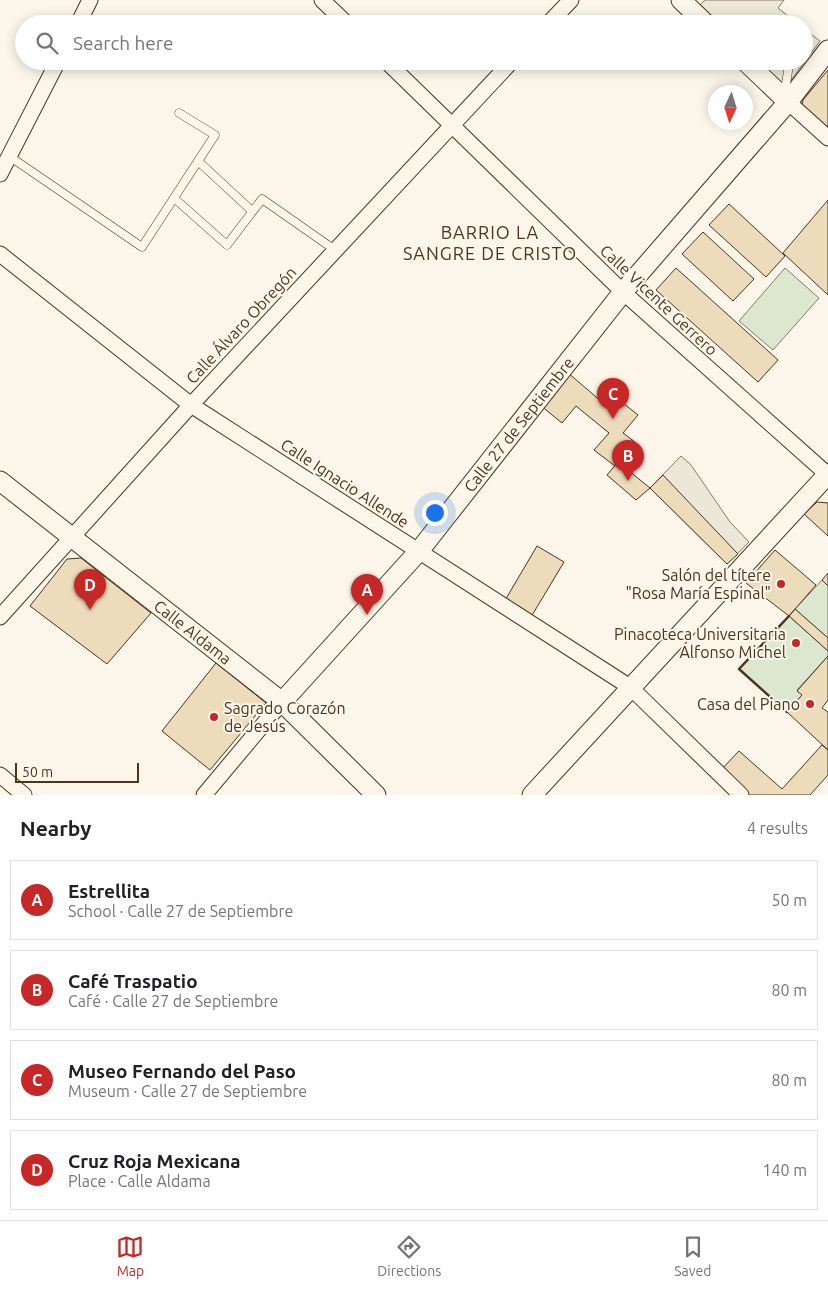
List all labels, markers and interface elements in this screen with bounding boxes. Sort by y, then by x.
search box [15,15,813,70]
icon: search [33,29,61,57]
text: Search here [73,32,173,54]
north arrow [708,85,753,130]
district label: BARRIO LA SANGRE DE CRISTO [403,222,577,263]
street label: Calle Vicente Gerrero [597,241,721,359]
street label: Calle Álvaro Obregón [181,262,300,387]
street label: Calle 27 de Septiembre [460,354,577,495]
pin: C [597,378,629,419]
street label: Calle Ignacio Allende [278,435,412,531]
pin: B [612,440,644,481]
your location [422,500,448,526]
place label: Salón del títere "Rosa María Espinal" [625,566,771,602]
pin: D [74,569,106,610]
pin: A [351,574,383,615]
marker: Salón del títere "Rosa María Espinal" [775,578,787,590]
street label: Calle Aldama [151,596,235,668]
place label: Pinacoteca Universitaria Alfonso Michel [614,625,786,661]
marker: Pinacoteca Universitaria Alfonso Michel [790,637,802,649]
place label: Casa del Piano [697,695,800,713]
marker: Casa del Piano [804,698,816,710]
place label: Sagrado Corazón de Jesús [224,699,346,735]
marker: Sagrado Corazón de Jesús [208,711,220,723]
scale bar [15,760,139,783]
text: 50 m [22,764,53,780]
text: Nearby [20,816,91,840]
text: 4 results [747,819,808,837]
text: Estrellita [68,880,150,902]
text: A [31,891,43,909]
text: 50 m [771,891,807,909]
text: School · Calle 27 de Septiembre [68,902,293,920]
text: Café Traspatio [68,970,198,992]
text: B [32,981,42,999]
text: 80 m [771,981,807,999]
text: Café · Calle 27 de Septiembre [68,992,278,1010]
text: Museo Fernando del Paso [68,1060,296,1082]
text: C [32,1071,42,1089]
text: 80 m [771,1071,807,1089]
text: Museum · Calle 27 de Septiembre [68,1082,307,1100]
text: Cruz Roja Mexicana [68,1150,241,1172]
text: D [31,1161,43,1179]
text: 140 m [762,1161,807,1179]
text: Place · Calle Aldama [68,1172,211,1190]
tab: Map [116,1233,144,1279]
tab: Directions [377,1233,441,1279]
tab: Saved [674,1233,712,1279]

